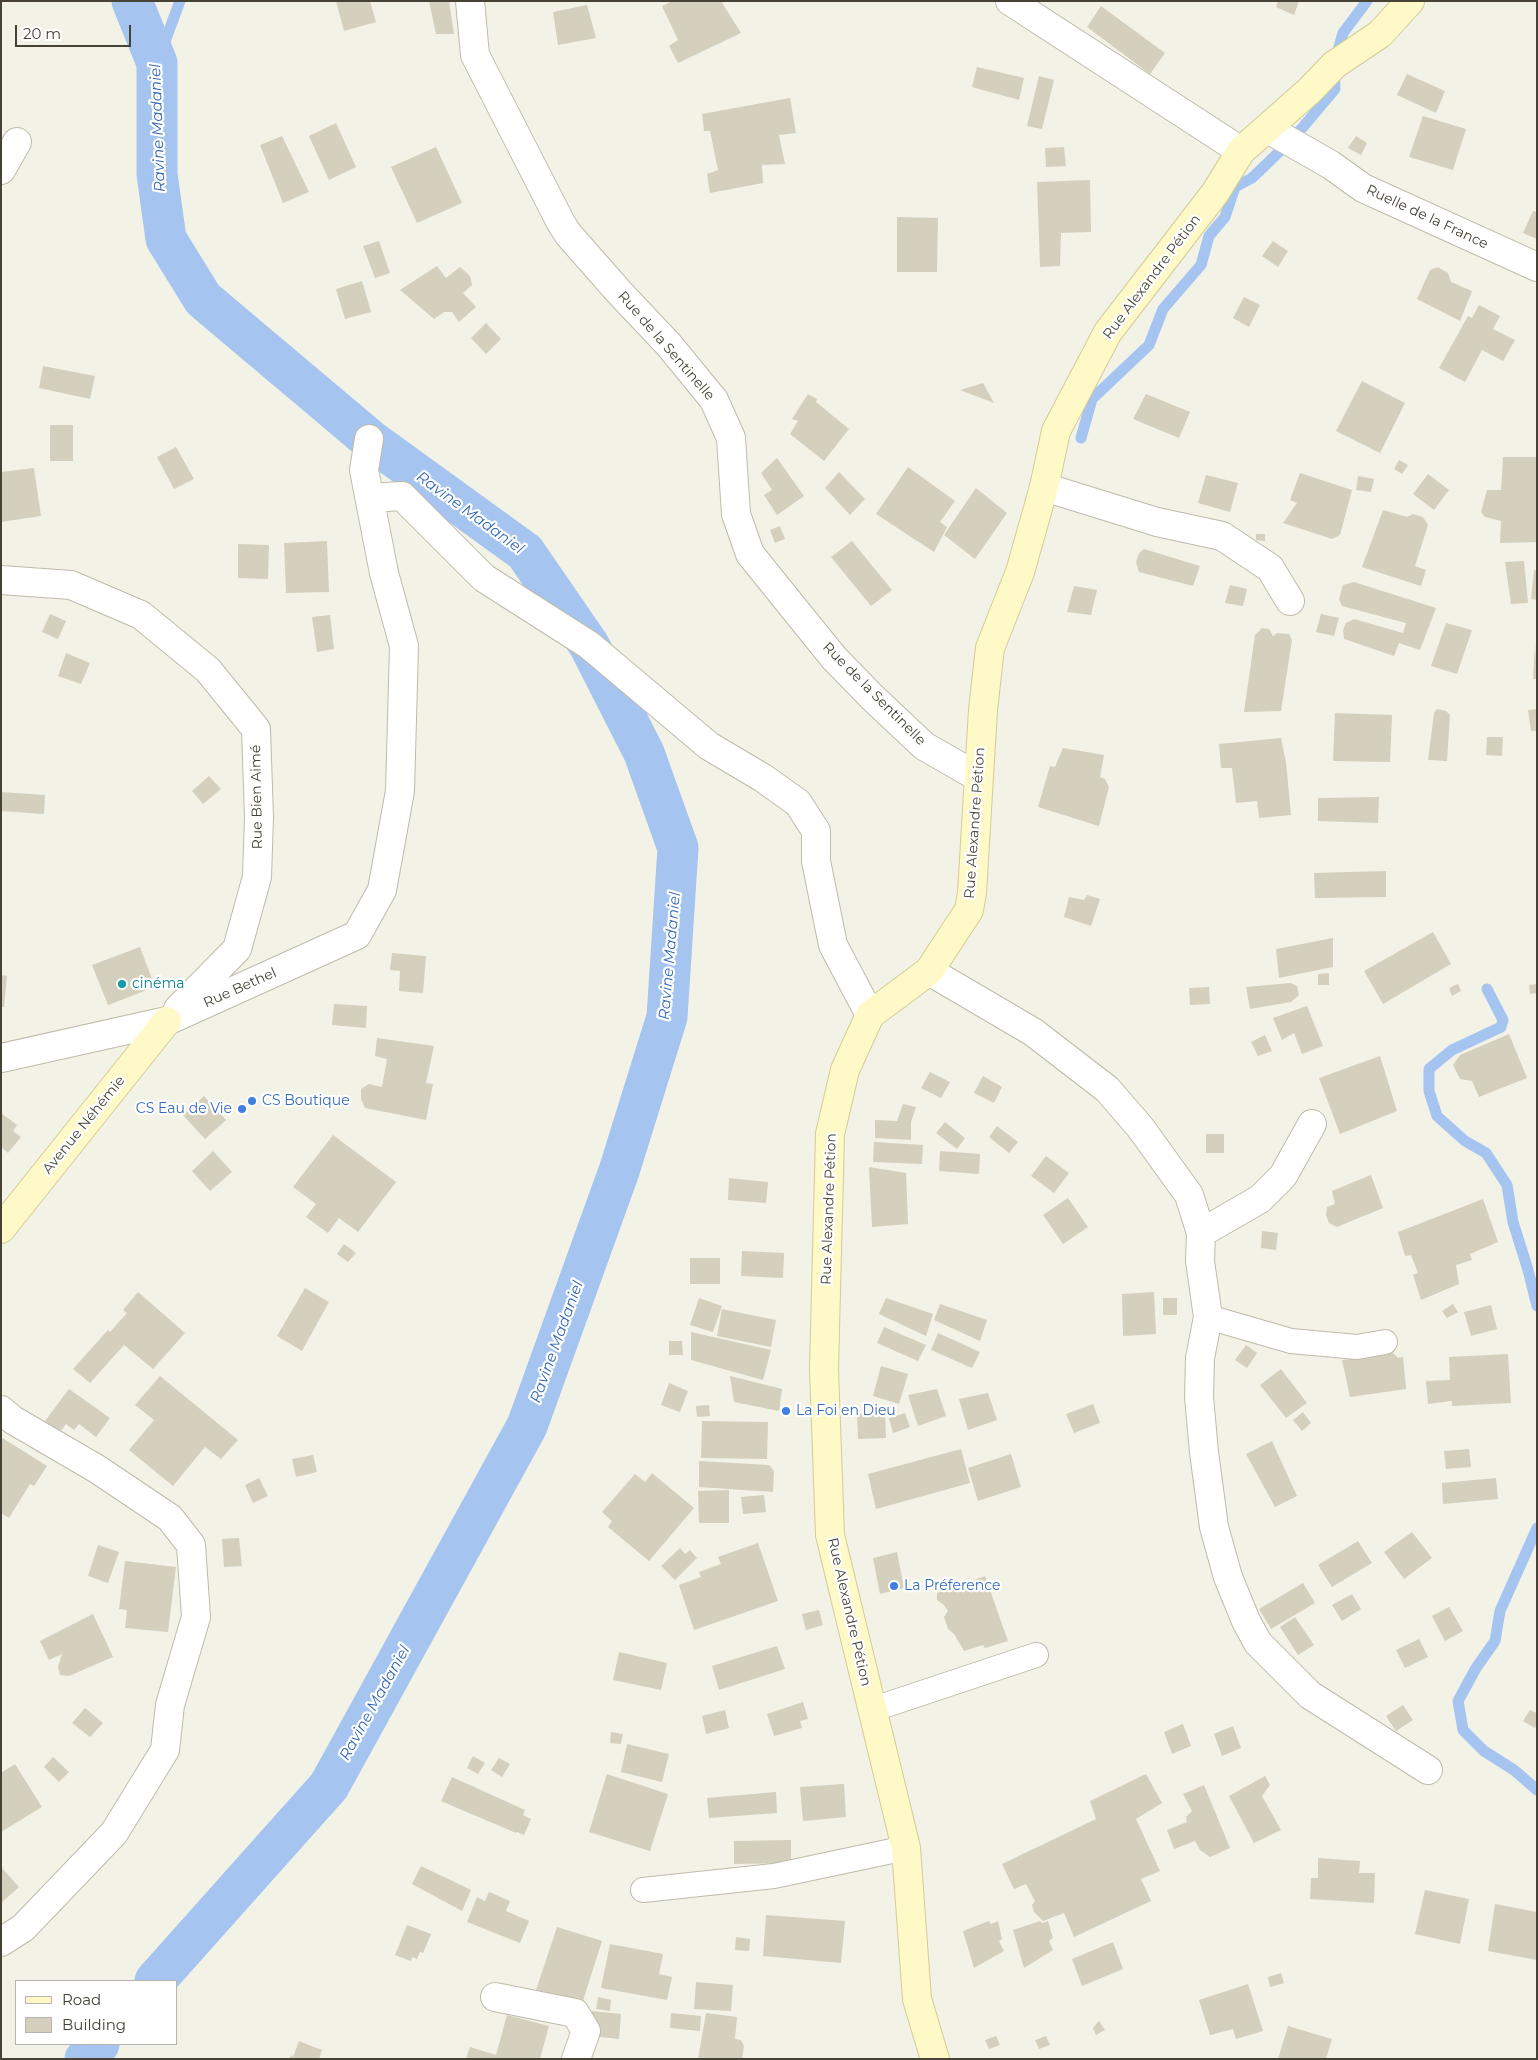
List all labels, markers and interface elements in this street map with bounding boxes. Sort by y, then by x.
scale bar [18,15,134,47]
text: 20 m [23,24,61,43]
water label: Ravine Madaniel [147,64,169,192]
street label: Ruelle de la France [1363,181,1491,253]
street label: Rue Alexandre Pétion [1100,211,1204,343]
street label: Rue de la Sentinelle [614,288,718,404]
water label: Ravine Madaniel [413,468,527,558]
street label: Rue de la Sentinelle [819,639,929,749]
street label: Rue Bien Aimé [248,745,266,849]
street label: Rue Alexandre Pétion [961,747,989,899]
water label: Ravine Madaniel [655,891,685,1021]
street label: Rue Bethel [201,964,279,1012]
place label: cinéma [132,976,185,992]
marker: cinéma [116,978,128,990]
street label: Avenue Néhémie [39,1073,129,1177]
place label: CS Boutique [262,1093,350,1109]
marker: CS Boutique [246,1095,258,1107]
place label: CS Eau de Vie [136,1101,232,1117]
marker: CS Eau de Vie [236,1103,248,1115]
street label: Rue Alexandre Pétion [818,1133,840,1285]
water label: Ravine Madaniel [527,1279,587,1405]
place label: La Foi en Dieu [796,1403,896,1419]
marker: La Foi en Dieu [780,1405,792,1417]
street label: Rue Alexandre Pétion [824,1536,874,1688]
place label: La Préference [904,1578,1000,1594]
marker: La Préference [888,1580,900,1592]
water label: Ravine Madaniel [336,1642,414,1764]
legend [15,1980,178,2045]
text: Road [62,1990,101,2009]
text: Building [62,2015,126,2034]

